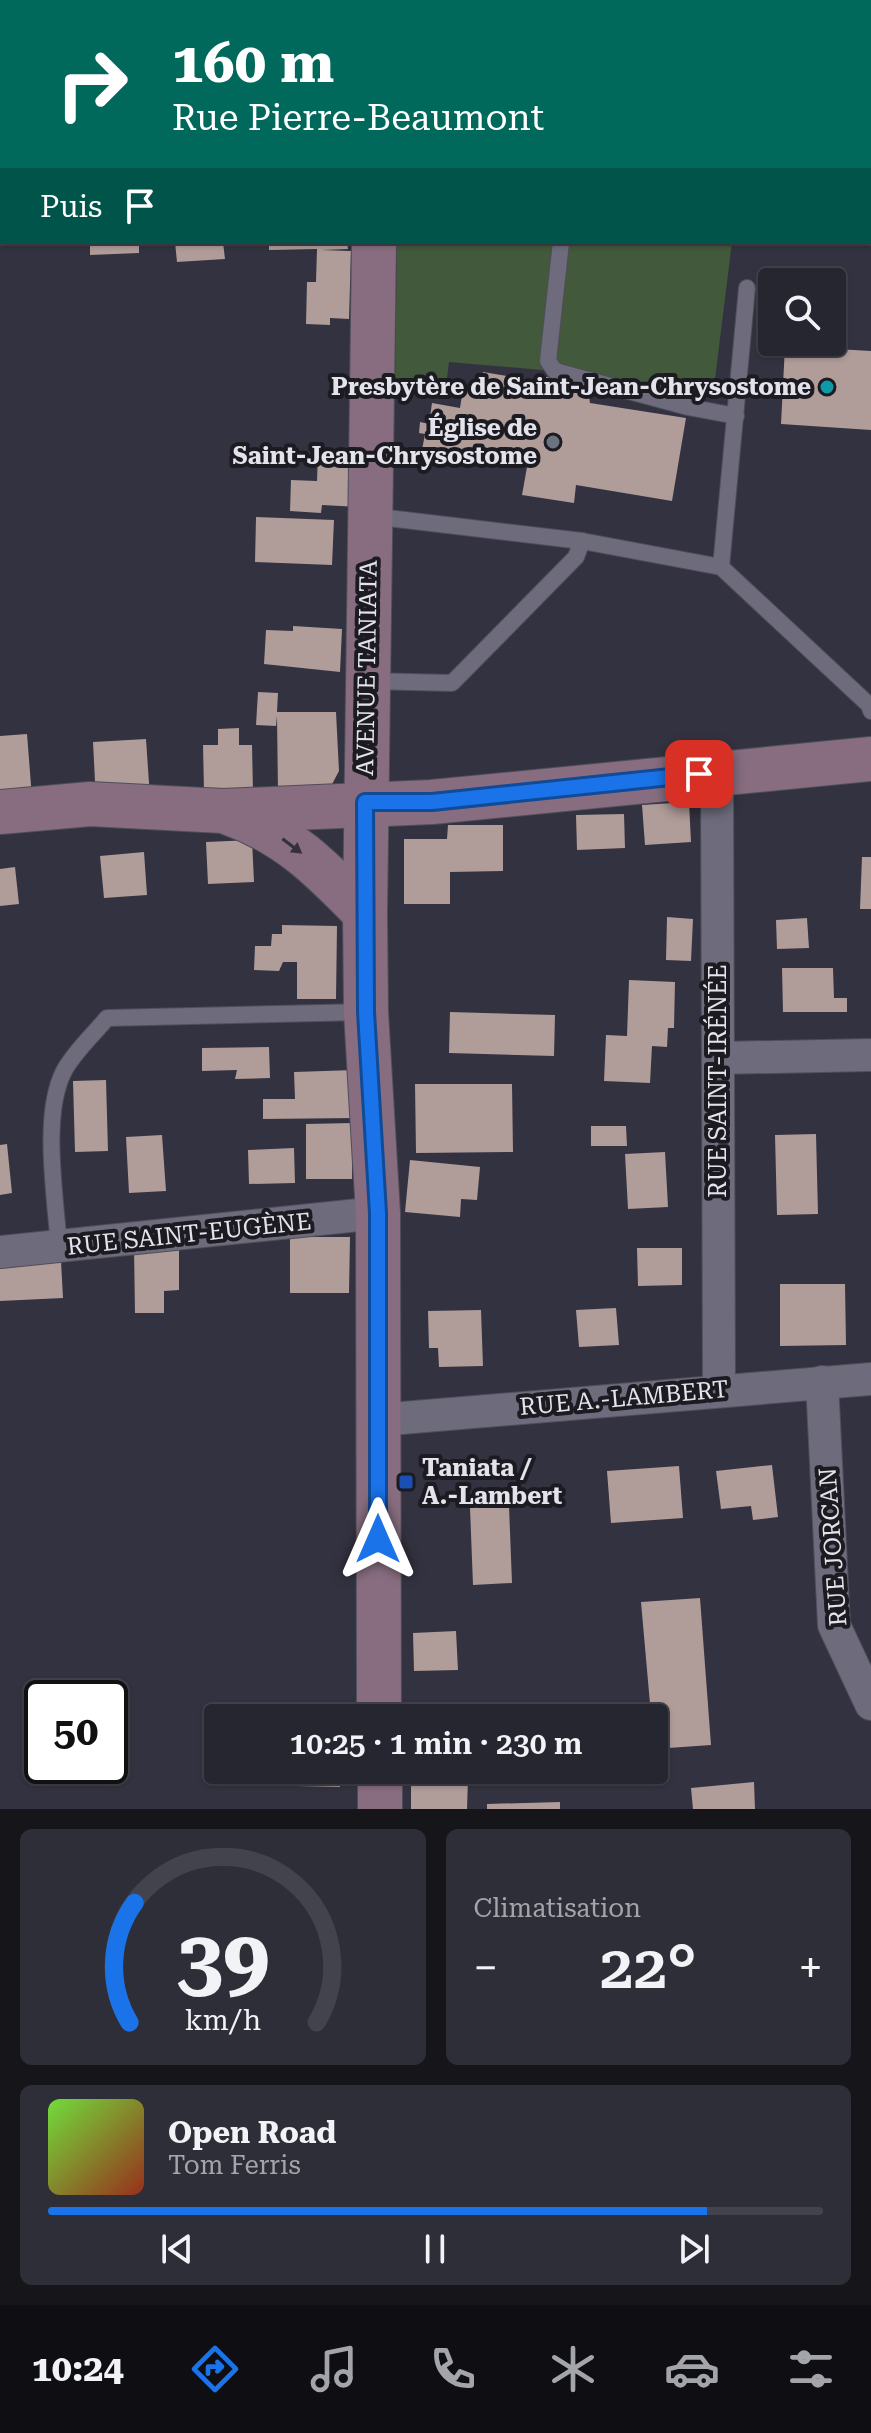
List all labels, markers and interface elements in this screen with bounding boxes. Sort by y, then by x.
text: 160 m [172,30,334,96]
icon: right [40,32,144,136]
text: Rue Pierre-Beaumont [172,97,544,139]
icon: arrive [118,184,162,228]
text: Puis [40,189,102,224]
map controls [758,268,846,356]
button: search [758,268,846,356]
place label: Presbytère de Saint-Jean-Chrysostome [331,373,811,401]
marker: Presbytère de Saint-Jean-Chrysostome [818,378,836,396]
place label: Église de Saint-Jean-Chrysostome [233,412,537,470]
marker: Église de Saint-Jean-Chrysostome [544,433,562,451]
street label: AVENUE TANIATA [351,560,383,776]
pin [665,740,733,808]
icon: arrive [677,752,721,796]
one-way arrow [282,837,302,853]
street label: RUE SAINT-IRÉNÉE [703,964,732,1198]
street label: RUE SAINT-EUGÈNE [65,1206,313,1261]
street label: RUE A.-LAMBERT [518,1375,730,1421]
place label: Taniata / A.-Lambert [422,1454,562,1510]
street label: RUE JORCAN [813,1467,853,1627]
marker: Taniata / A.-Lambert [397,1473,415,1491]
position arrow [336,1497,420,1581]
speed limit sign: 50 [24,1680,128,1784]
text: 10:25 · 1 min · 230 m [290,1726,582,1761]
text: Climatisation [474,1893,641,1923]
text: 39 [176,1912,269,2009]
text: 22° [600,1932,697,2003]
text: − [474,1942,498,1994]
text: + [798,1942,823,1994]
text: km/h [184,2003,261,2037]
text: Open Road [168,2115,336,2150]
text: Tom Ferris [168,2150,301,2180]
icon: previous [155,2227,199,2271]
icon: pause [413,2227,457,2271]
icon: next [672,2227,716,2271]
icon: directions [187,2341,243,2397]
icon: music [306,2341,362,2397]
icon: phone [425,2341,481,2397]
icon: climate [545,2341,601,2397]
icon: car [664,2341,720,2397]
icon: filters [783,2341,839,2397]
text: 10:24 [32,2348,124,2390]

